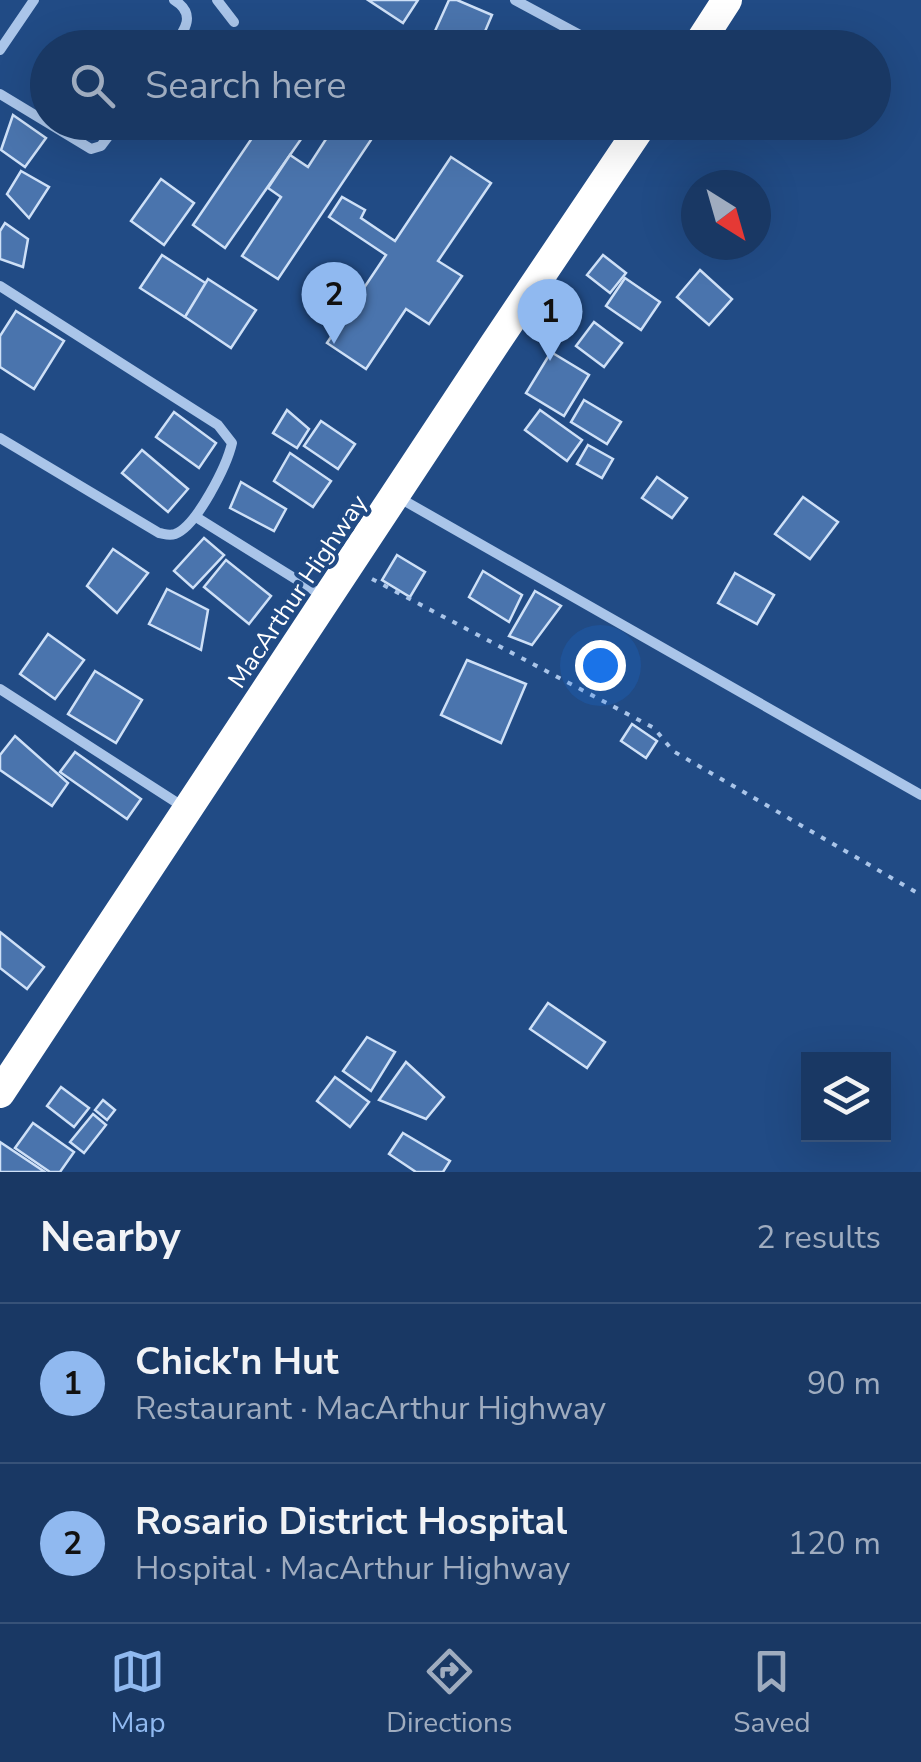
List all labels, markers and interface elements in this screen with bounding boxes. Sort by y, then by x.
search box [30,30,891,140]
icon: search [65,58,120,113]
text: Search here [145,60,346,111]
north arrow [681,170,771,260]
pin: 2 [302,262,366,344]
pin: 1 [518,278,582,361]
street label: MacArthur Highway [220,488,375,695]
your location [575,640,626,691]
map controls [801,1052,891,1142]
button: layers [801,1052,891,1142]
text: Nearby [40,1209,181,1266]
text: 2 results [756,1216,881,1259]
text: Chick'n Hut [135,1336,339,1387]
text: 1 [63,1362,82,1405]
text: 90 m [807,1362,881,1405]
text: Restaurant · MacArthur Highway [135,1387,606,1430]
text: Rosario District Hospital [135,1496,567,1547]
text: 2 [63,1522,82,1565]
text: 120 m [788,1522,881,1565]
text: Hospital · MacArthur Highway [135,1547,570,1590]
tab: Map [110,1644,165,1742]
tab: Directions [386,1644,512,1742]
tab: Saved [733,1644,811,1742]

